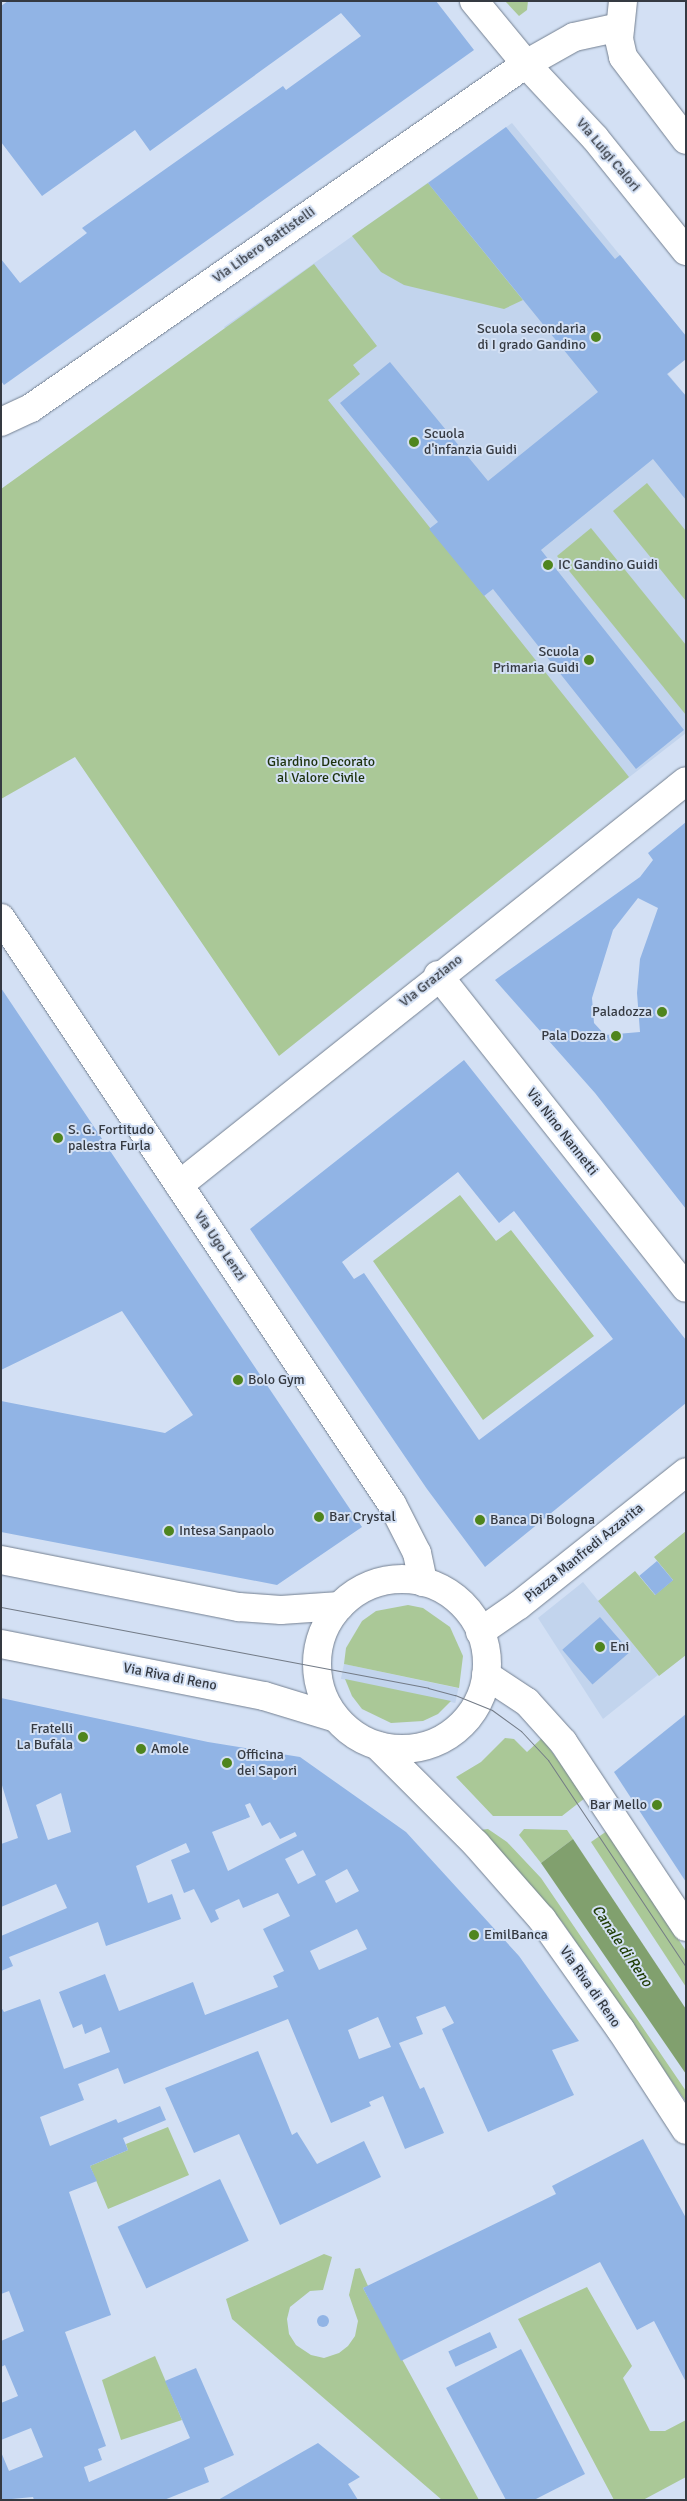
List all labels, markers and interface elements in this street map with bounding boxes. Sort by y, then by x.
street label: Via Luigi Calori [572,115,644,195]
street label: Via Libero Battistelli [209,203,319,287]
place label: Scuola secondaria di I grado Gandino [477,321,586,354]
marker: Scuola secondaria di I grado Gandino [590,331,602,343]
place label: Scuola d'infanzia Guidi [424,426,517,458]
marker: Scuola d'infanzia Guidi [408,436,420,448]
place label: IC Gandino Guidi [558,557,658,573]
marker: IC Gandino Guidi [542,559,554,571]
place label: Scuola Primaria Guidi [493,644,579,676]
marker: Scuola Primaria Guidi [583,654,595,666]
park label: Giardino Decorato al Valore Civile [267,754,375,786]
street label: Via Graziano [396,951,466,1011]
place label: Paladozza [592,1004,652,1020]
marker: Paladozza [656,1006,668,1018]
place label: Pala Dozza [541,1028,606,1044]
marker: Pala Dozza [610,1030,622,1042]
street label: Via Nino Nannetti [523,1085,601,1179]
place label: S. G. Fortitudo palestra Furla [68,1122,154,1154]
marker: S. G. Fortitudo palestra Furla [52,1132,64,1144]
street label: Via Ugo Lenzi [190,1208,250,1284]
place label: Bolo Gym [248,1372,305,1388]
marker: Bolo Gym [232,1374,244,1386]
street label: Piazza Manfredi Azzarita [521,1500,647,1606]
place label: Bar Crystal [329,1509,396,1525]
marker: Bar Crystal [313,1511,325,1523]
place label: Banca Di Bologna [490,1512,595,1528]
marker: Banca Di Bologna [474,1514,486,1526]
place label: Intesa Sanpaolo [179,1523,274,1539]
marker: Intesa Sanpaolo [163,1525,175,1537]
place label: Eni [610,1639,629,1655]
marker: Eni [594,1641,606,1653]
street label: Via Riva di Reno [122,1660,218,1694]
place label: Fratelli La Bufala [17,1721,73,1754]
marker: Fratelli La Bufala [77,1731,89,1743]
place label: Amole [151,1741,189,1757]
marker: Amole [135,1743,147,1755]
place label: Officina dei Sapori [237,1747,297,1780]
marker: Officina dei Sapori [221,1757,233,1769]
place label: Bar Mello [590,1797,647,1813]
marker: Bar Mello [651,1799,663,1811]
water label: Canale di Reno [588,1902,656,1990]
place label: EmilBanca [484,1927,548,1943]
marker: EmilBanca [468,1929,480,1941]
street label: Via Riva di Reno [556,1943,624,2031]

